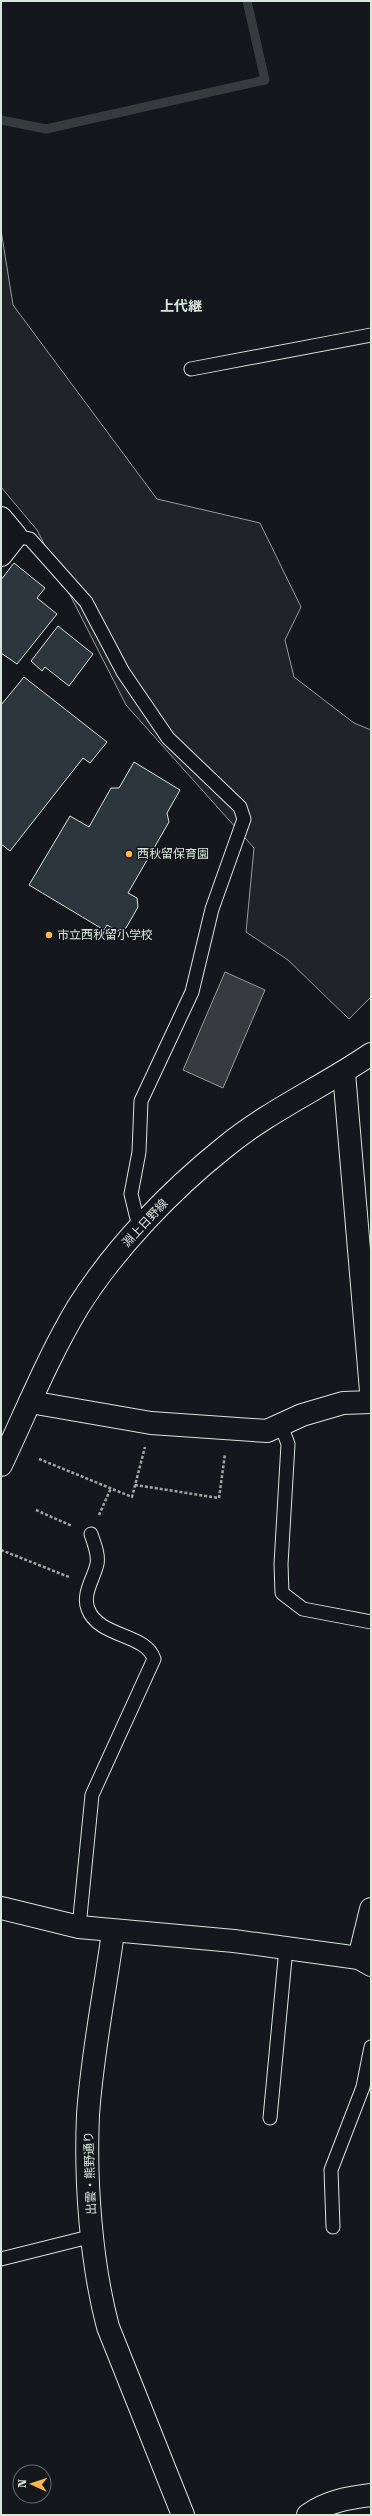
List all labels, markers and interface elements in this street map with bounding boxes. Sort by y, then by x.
district label: 上代継 [160,298,202,314]
place label: 西秋留保育園 [137,847,209,861]
marker: 西秋留保育園 [124,849,134,859]
place label: 市立西秋留小学校 [57,928,153,942]
marker: 市立西秋留小学校 [44,930,54,940]
street label: 淵上日野線 [119,1196,171,1250]
street label: 出雲・熊野通り [82,2131,98,2215]
north arrow [12,2464,52,2504]
text: N [16,2478,29,2488]

